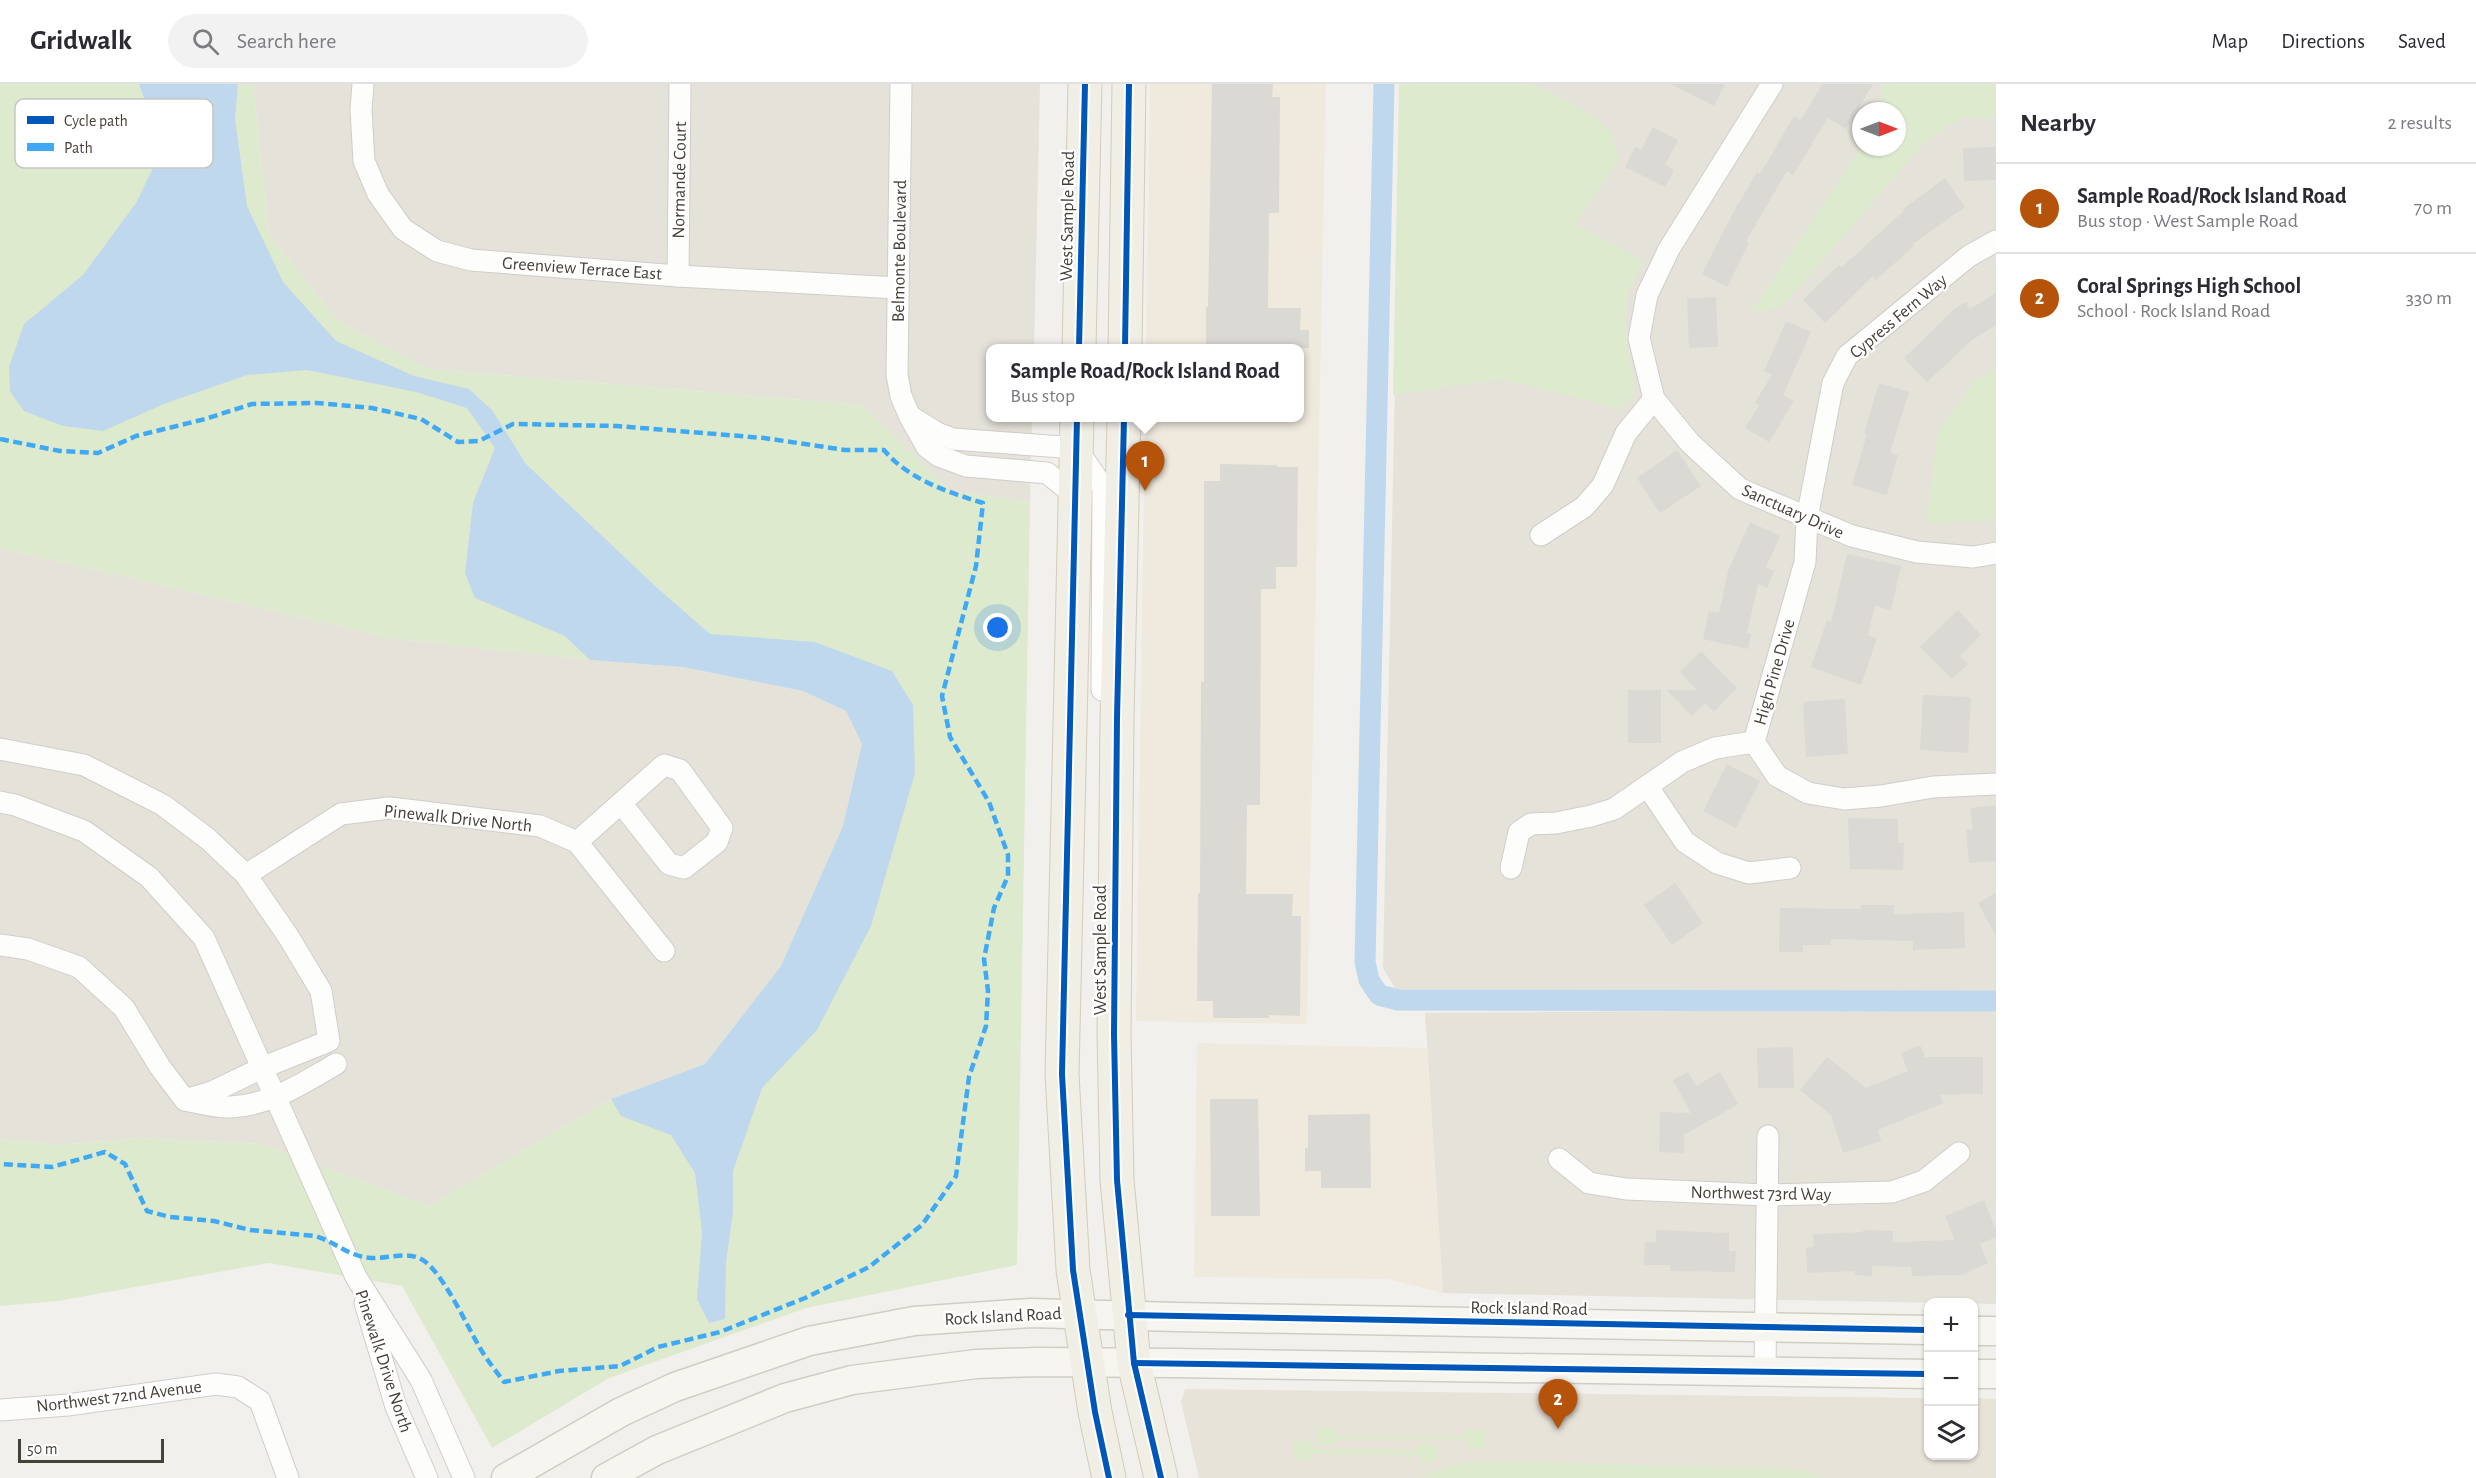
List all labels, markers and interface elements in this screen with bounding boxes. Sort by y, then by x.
search box [168,14,588,68]
icon: search [189,25,222,58]
text: Gridwalk [30,27,132,55]
text: Search here [237,30,336,52]
text: Map [2212,31,2248,52]
text: Directions [2281,31,2365,52]
text: Saved [2398,31,2446,52]
legend [15,99,213,168]
north arrow [1852,102,1906,156]
text: Nearby [2020,110,2096,136]
text: Cycle path [64,113,128,130]
text: 2 results [2388,113,2452,133]
street label: Normande Court [670,121,690,239]
text: Path [64,140,93,156]
street label: West Sample Road [1058,151,1078,281]
street label: Belmonte Boulevard [890,180,910,322]
text: Sample Road/Rock Island Road [2077,185,2347,207]
text: 1 [2036,198,2043,218]
text: 70 m [2414,198,2452,218]
text: Bus stop · West Sample Road [2077,211,2298,231]
street label: Greenview Terrace East [501,254,663,284]
street label: Cypress Fern Way [1847,271,1951,362]
text: Coral Springs High School [2077,275,2301,297]
text: 2 [2035,288,2044,308]
text: 330 m [2406,288,2452,308]
text: School · Rock Island Road [2077,301,2270,321]
popup [986,344,1304,422]
text: Sample Road/Rock Island Road [1010,360,1280,382]
text: Bus stop [1010,386,1075,406]
pin: 1 [1126,442,1164,491]
street label: Sanctuary Drive [1739,481,1846,542]
your location [983,613,1012,642]
street label: High Pine Drive [1751,617,1799,727]
street label: Pinewalk Drive North [383,802,533,836]
street label: West Sample Road [1092,885,1110,1015]
street label: Northwest 73rd Way [1691,1184,1832,1204]
street label: Pinewalk Drive North [351,1288,415,1435]
map controls [1924,1298,1978,1460]
button: + [1924,1298,1978,1352]
street label: Rock Island Road [1470,1299,1588,1319]
street label: Rock Island Road [944,1305,1062,1329]
button: − [1924,1352,1978,1406]
street label: Northwest 72nd Avenue [35,1378,203,1416]
pin: 2 [1538,1380,1578,1429]
button: layers [1924,1406,1978,1460]
scale bar [18,1436,164,1464]
text: 50 m [27,1441,58,1457]

